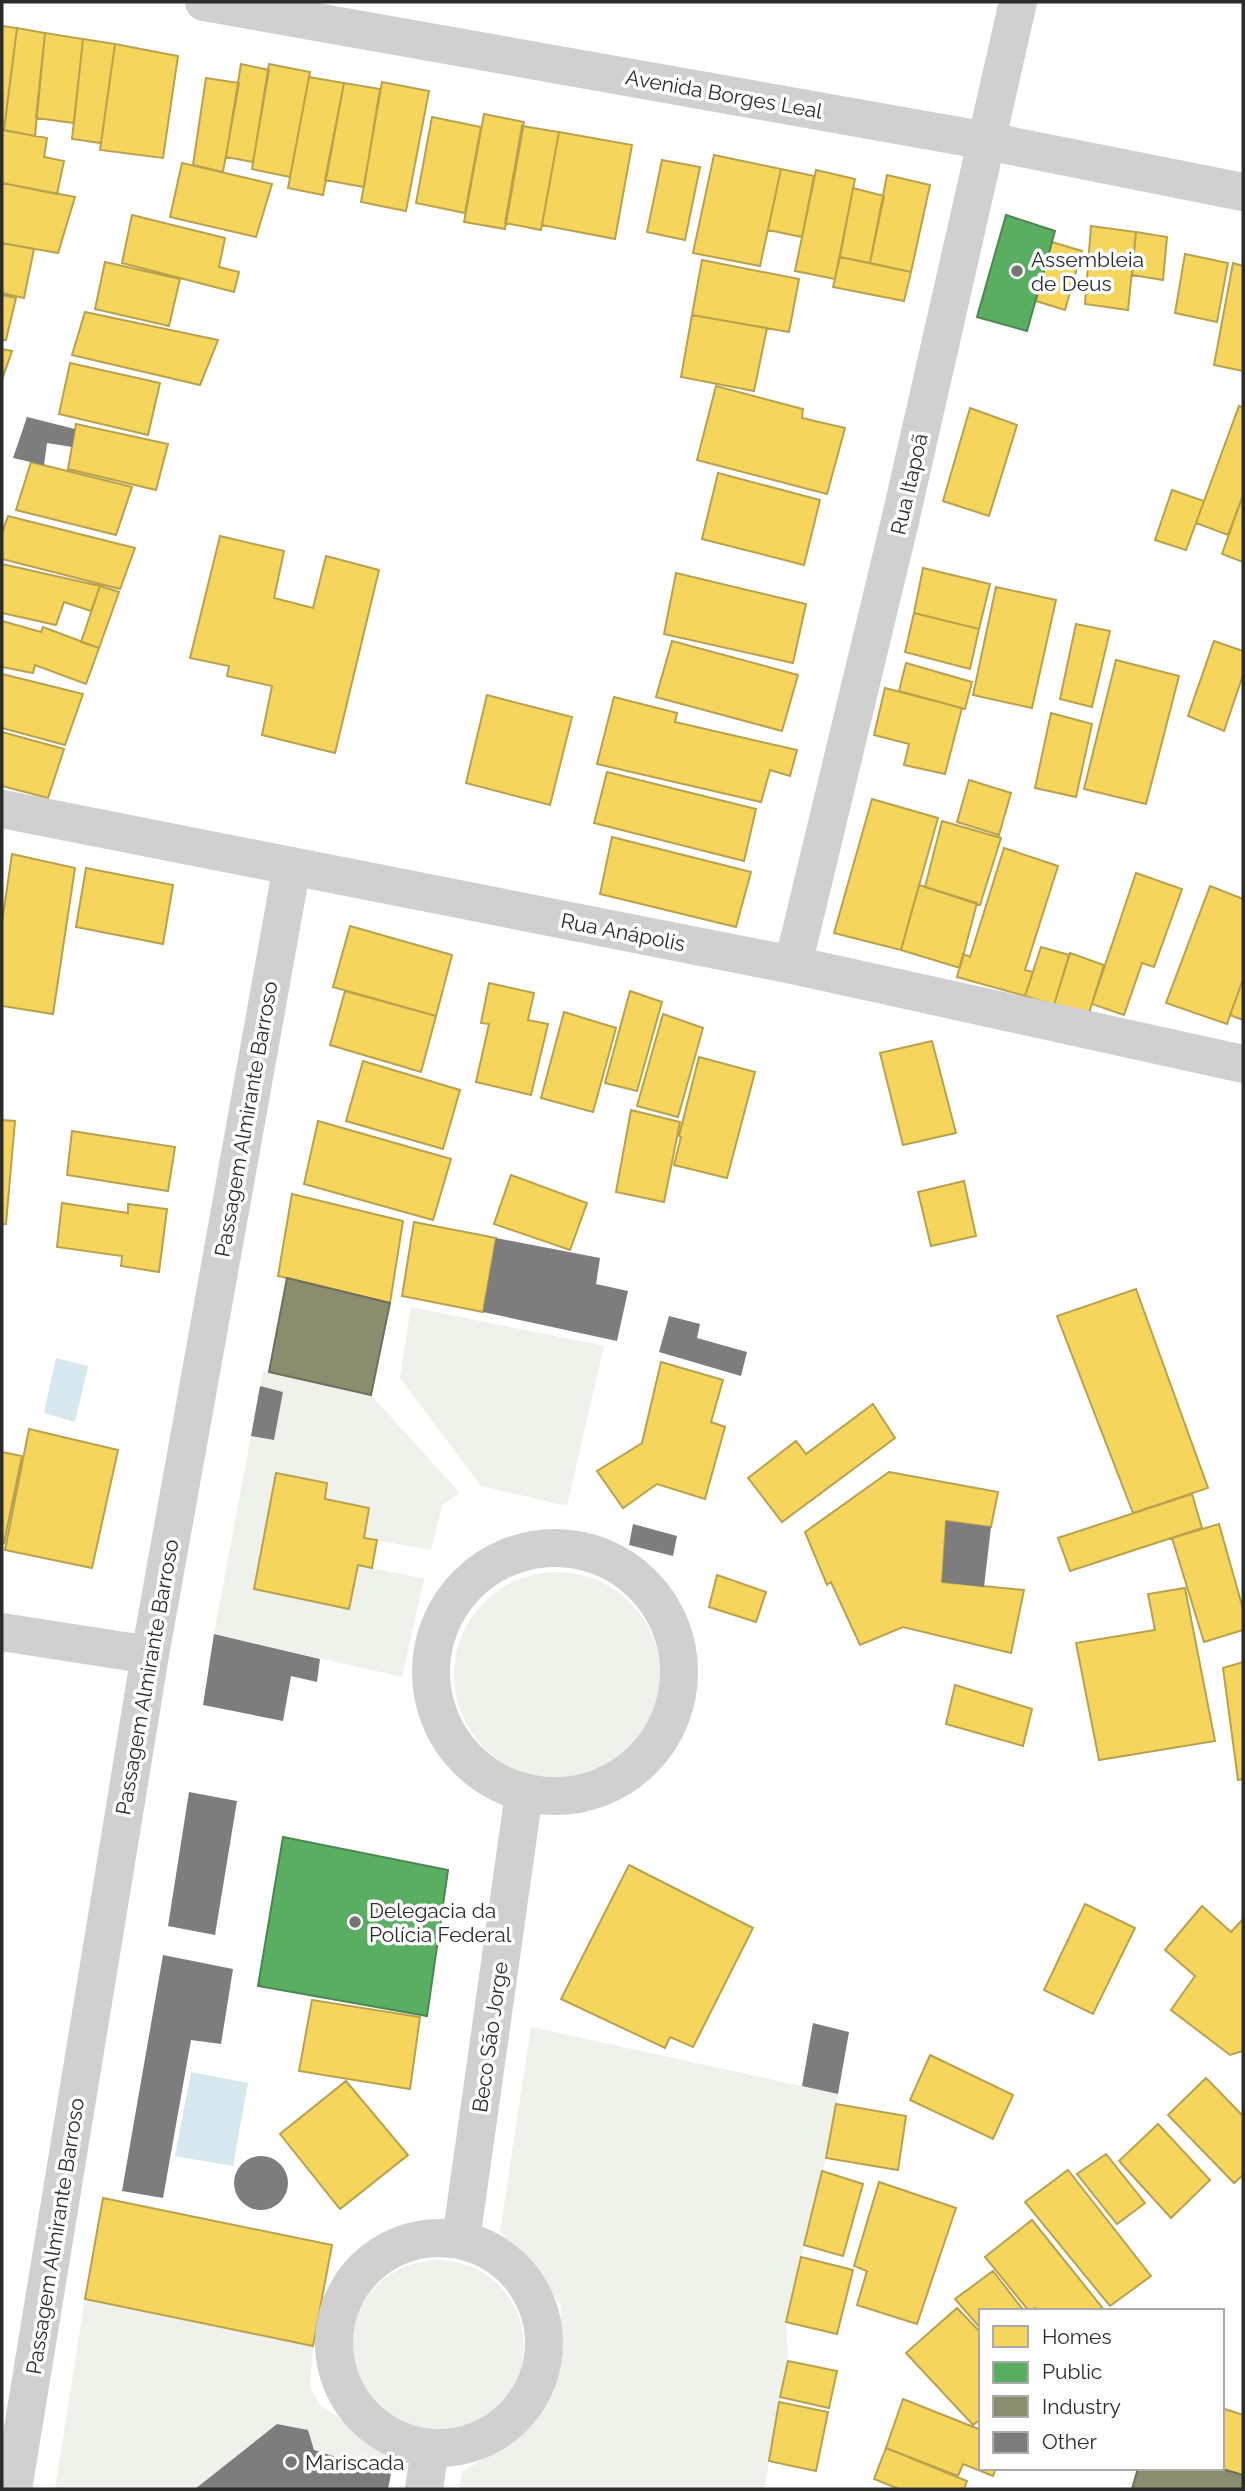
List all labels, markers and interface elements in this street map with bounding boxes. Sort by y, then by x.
street label: Avenida Borges Leal [624,64,825,124]
place label: Assembleia de Deus [1031,247,1144,296]
marker: Assembleia de Deus [1009,263,1025,279]
street label: Rua Itapoã [885,431,933,537]
street label: Rua Anápolis [559,908,687,956]
street label: Passagem Almirante Barroso [209,979,283,1259]
street label: Passagem Almirante Barroso [110,1537,184,1817]
place label: Delegacia da Polícia Federal [369,1898,512,1947]
marker: Delegacia da Polícia Federal [347,1914,363,1930]
street label: Beco São Jorge [467,1960,513,2114]
street label: Passagem Almirante Barroso [21,2096,89,2376]
legend [979,2309,1224,2470]
text: Homes [1042,2324,1112,2349]
text: Public [1042,2359,1102,2384]
text: Industry [1042,2394,1121,2419]
text: Other [1042,2429,1097,2454]
place label: Mariscada [305,2450,404,2475]
marker: Mariscada [283,2454,299,2470]

